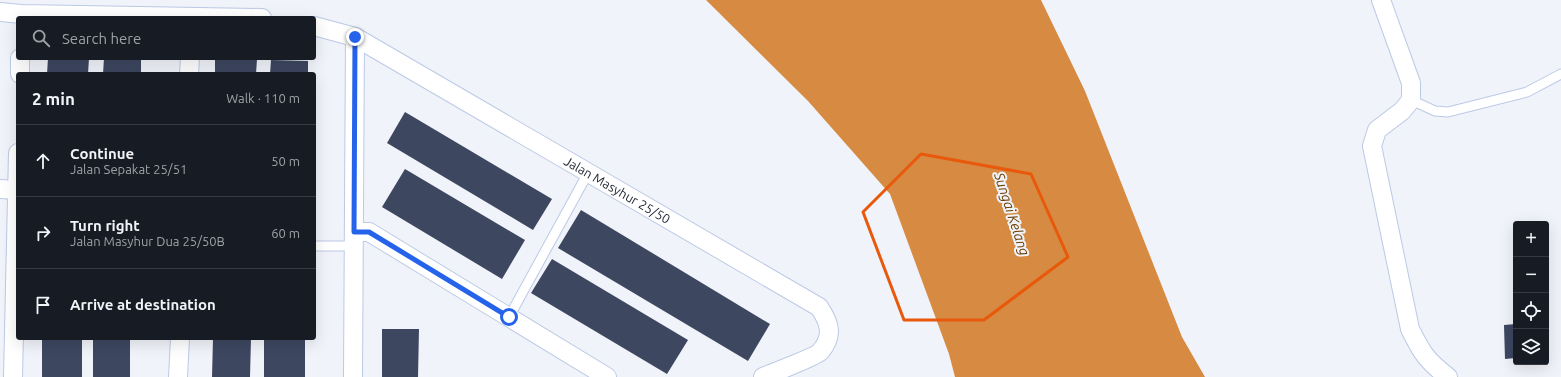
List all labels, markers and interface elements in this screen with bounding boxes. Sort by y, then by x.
search box [16,16,316,60]
icon: search [30,27,52,49]
route end [346,28,364,46]
text: Search here [62,30,141,47]
text: 2 min [32,89,75,108]
text: Walk · 110 m [226,91,300,105]
text: Continue [70,145,134,162]
icon: ahead [32,150,54,172]
street label: Jalan Masyhur 25/50 [562,153,673,226]
text: 50 m [271,154,300,168]
text: Jalan Sepakat 25/51 [70,162,187,176]
water label: Sungai Kelang [991,170,1033,258]
text: Turn right [70,217,140,234]
map controls [1513,221,1549,365]
button: + [1513,221,1549,257]
icon: right [32,222,54,244]
text: 60 m [271,226,300,240]
text: Jalan Masyhur Dua 25/50B [70,234,225,248]
button: − [1513,257,1549,293]
button: locate [1513,293,1549,329]
icon: arrive [32,294,54,316]
text: Arrive at destination [70,296,216,313]
route start [500,308,518,326]
button: layers [1513,329,1549,365]

